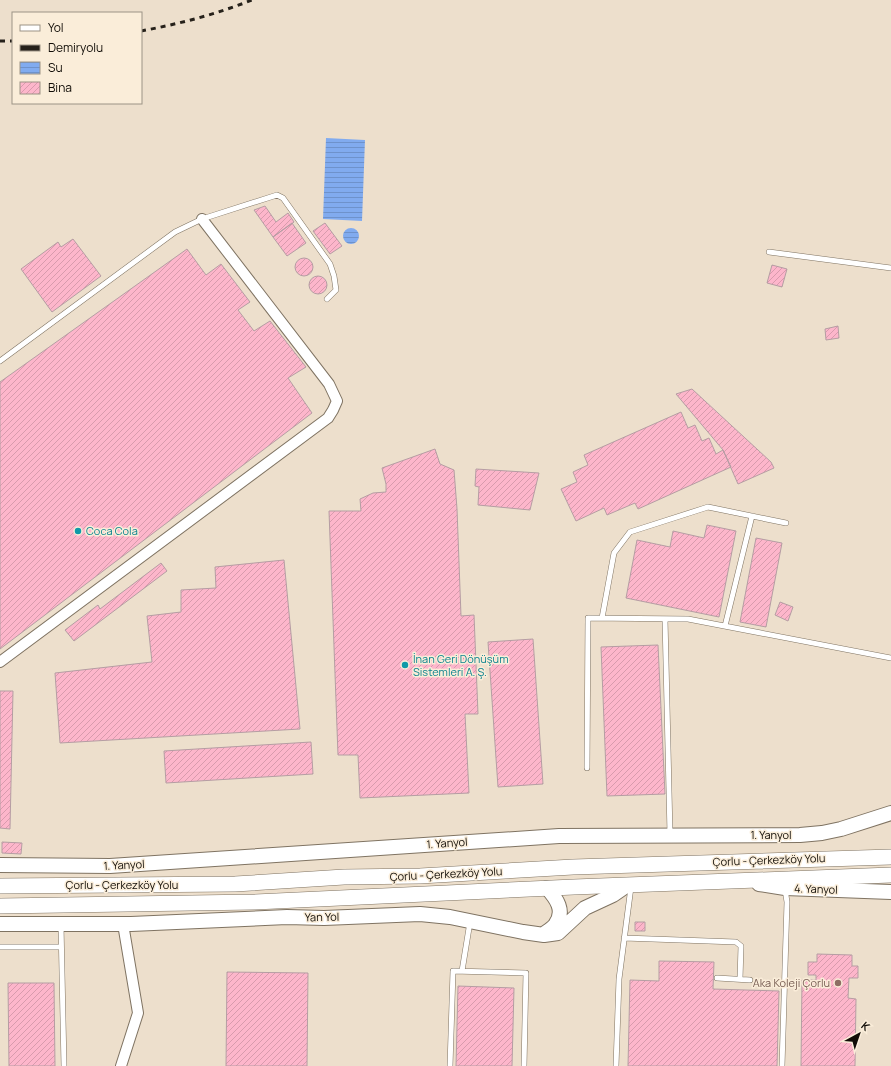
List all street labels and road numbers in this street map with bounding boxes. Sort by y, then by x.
street label: 1. Yanyol [750,827,792,842]
street label: 1. Yanyol [426,834,468,851]
street label: Çorlu - Çerkezköy Yolu [712,850,826,869]
street label: 1. Yanyol [103,856,145,873]
street label: Çorlu - Çerkezköy Yolu [389,863,503,884]
street label: Çorlu - Çerkezköy Yolu [66,877,178,892]
street label: 4. Yanyol [794,880,838,897]
street label: Yan Yol [305,909,339,924]

